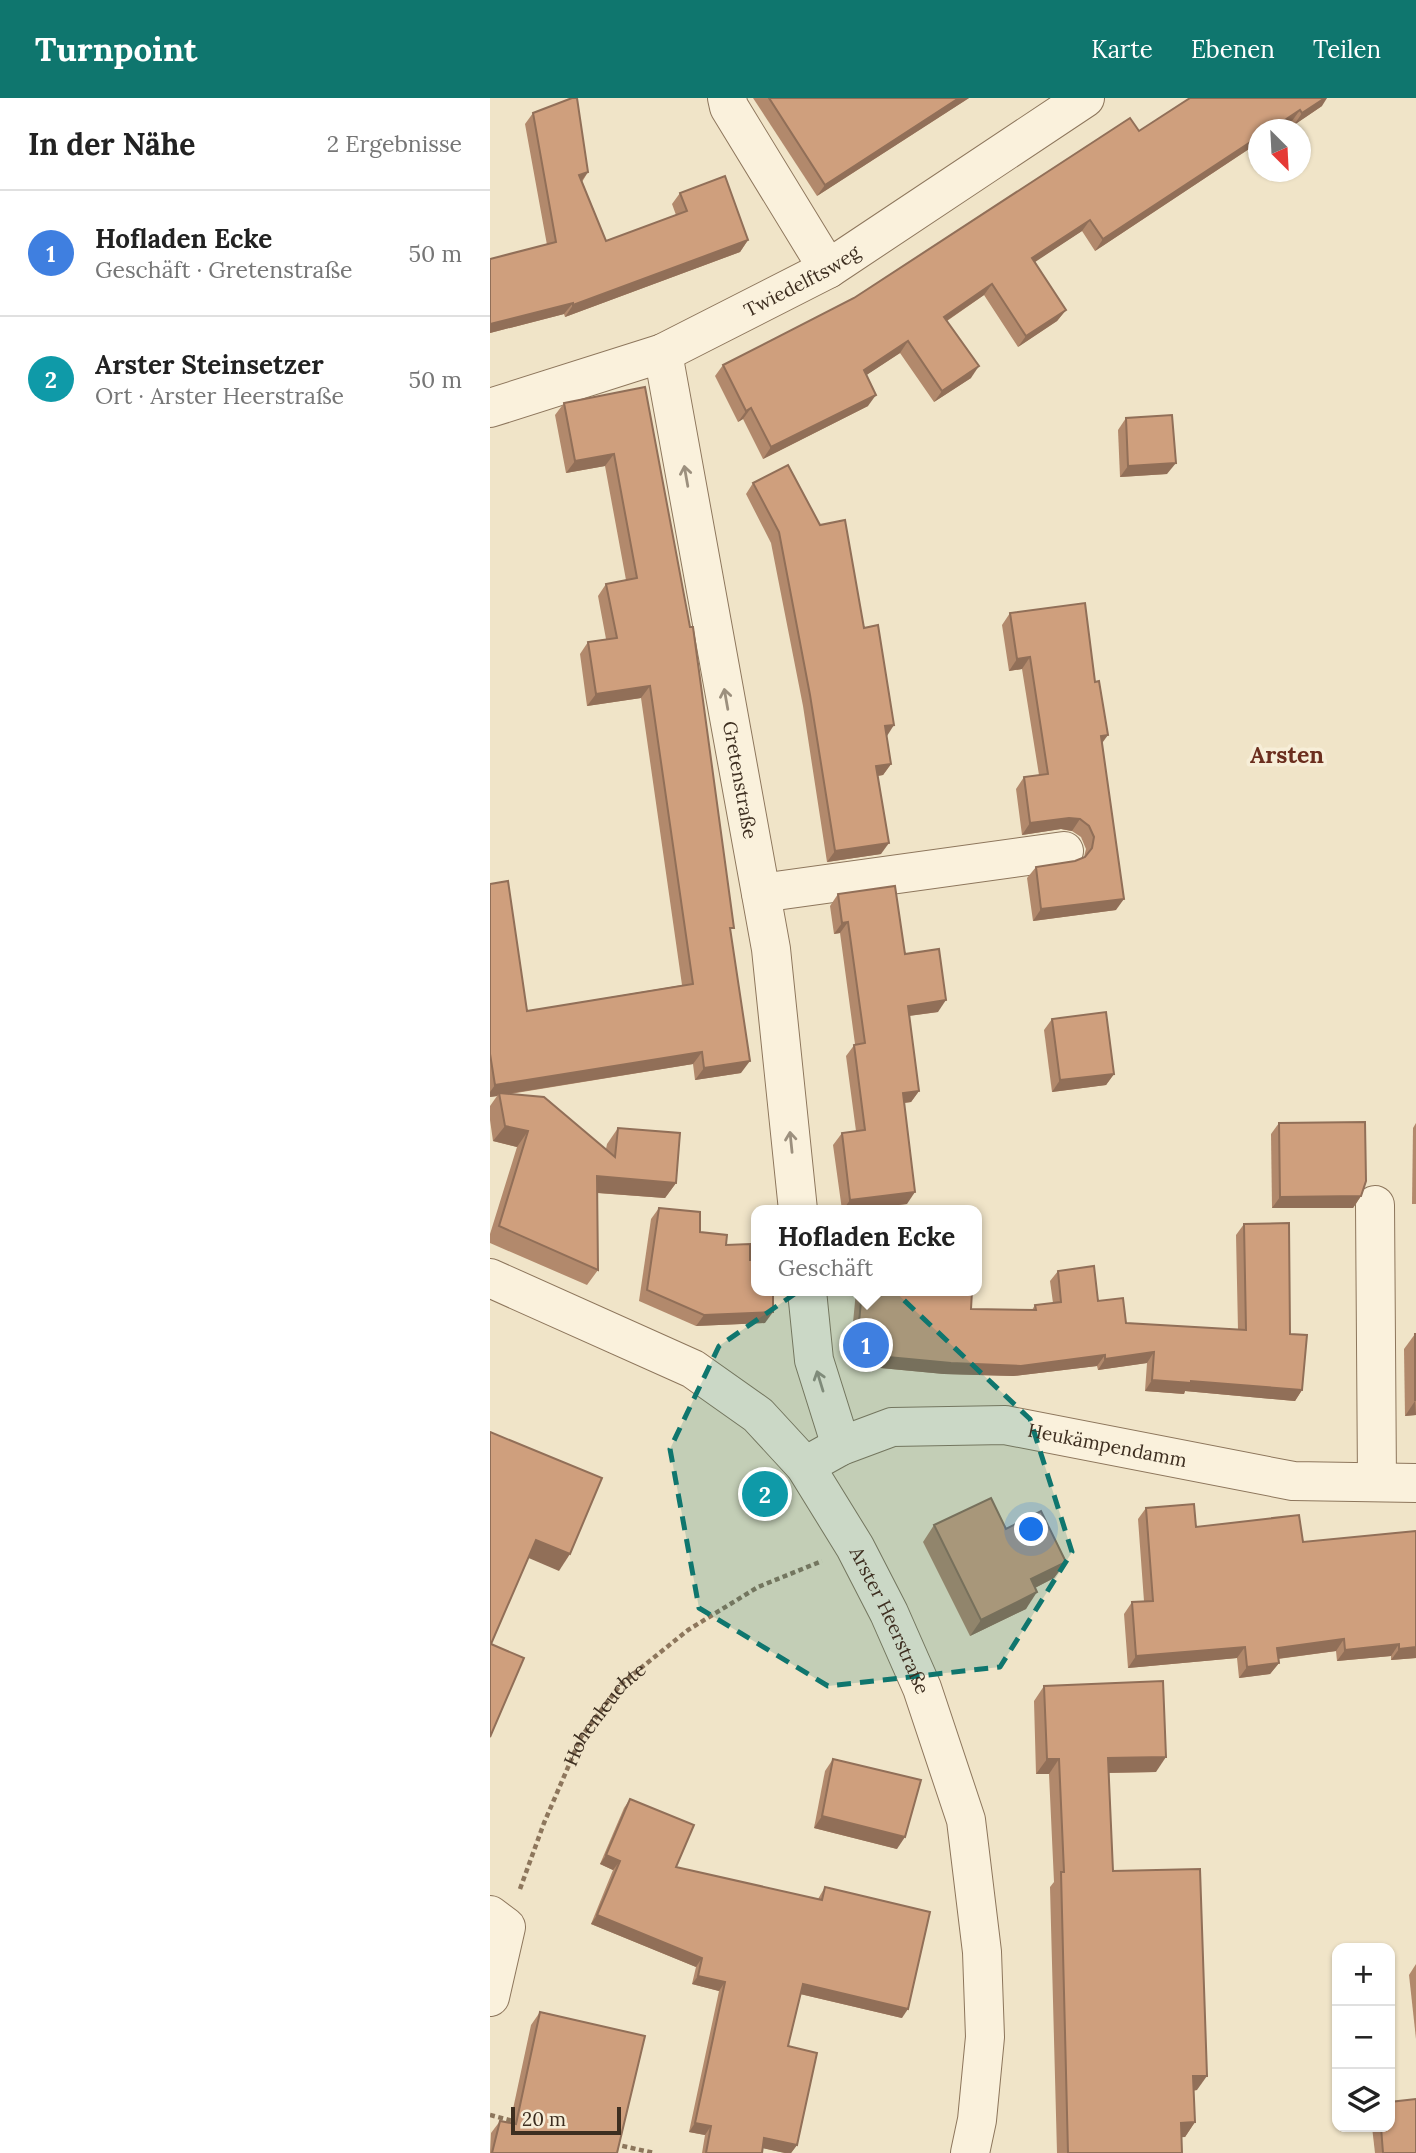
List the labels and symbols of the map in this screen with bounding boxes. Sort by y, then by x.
north arrow [1248,119,1311,182]
street label: Twiedelftsweg [740,239,865,322]
one-way arrow [678,465,692,488]
one-way arrow [719,688,732,711]
street label: Gretenstraße [718,719,763,841]
district label: Arsten [1250,740,1324,769]
one-way arrow [785,1132,798,1154]
pin: 1 [843,1319,889,1371]
one-way arrow [813,1370,826,1392]
street label: Heukämpendamm [1026,1418,1189,1472]
pin: 2 [742,1468,788,1520]
your location [1014,1512,1048,1546]
street label: Arster Heerstraße [844,1542,935,1697]
street label: Hohenleuchte [558,1657,650,1769]
scale bar [511,2104,621,2136]

